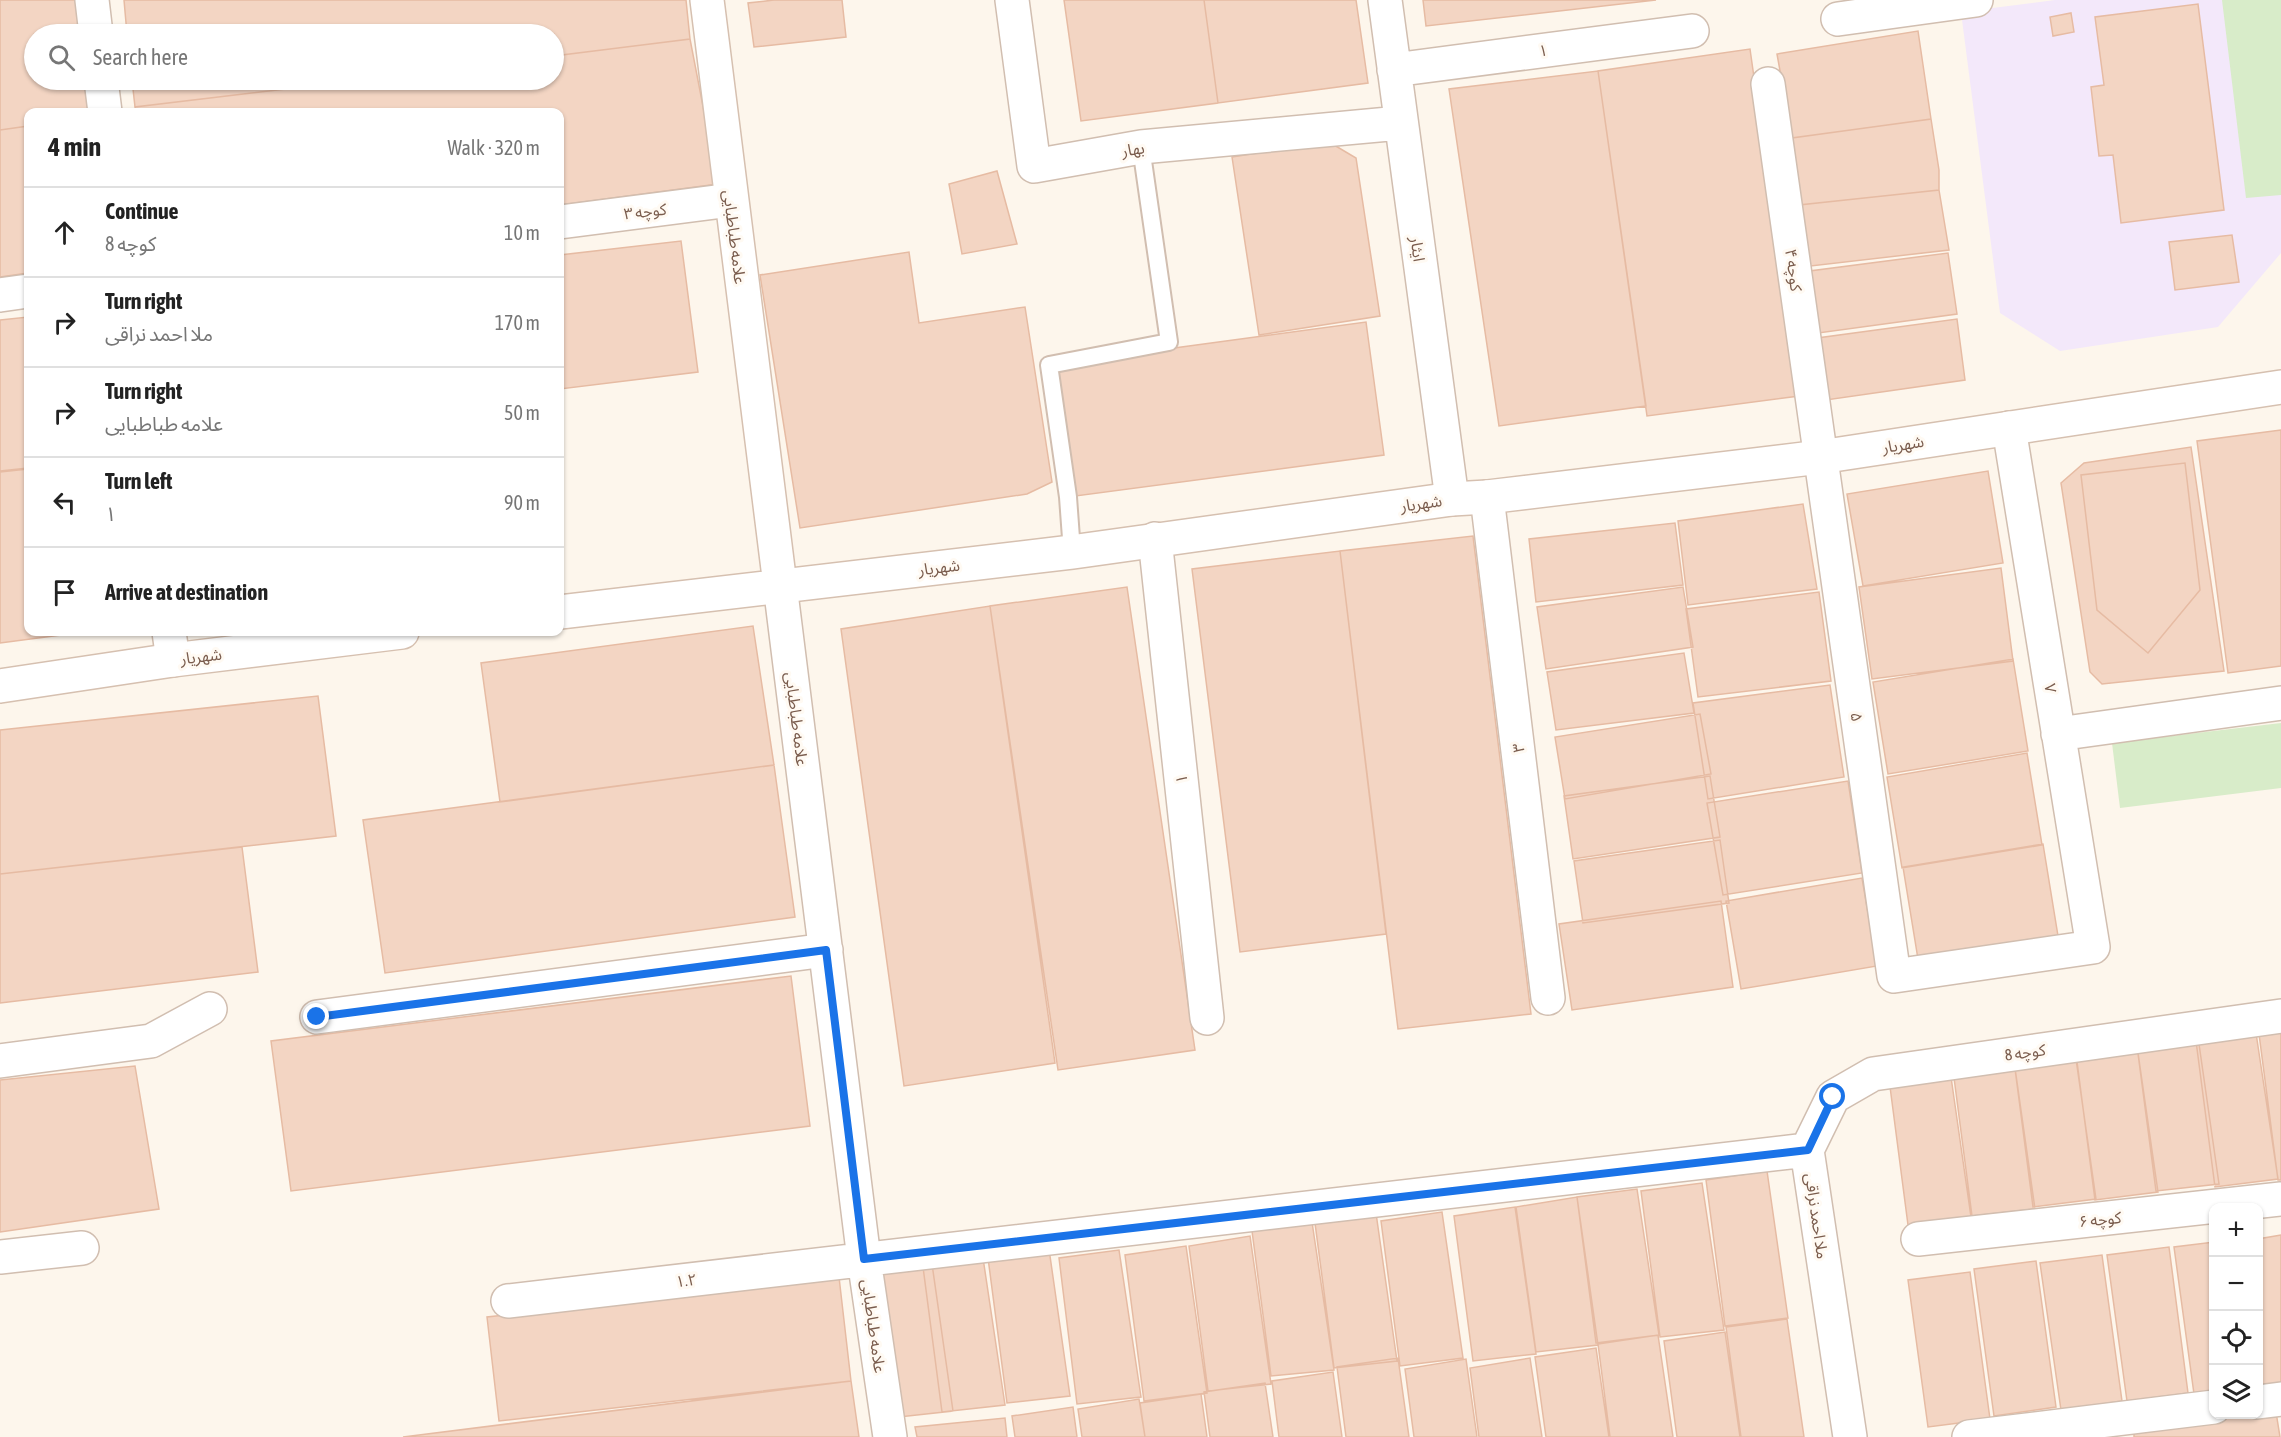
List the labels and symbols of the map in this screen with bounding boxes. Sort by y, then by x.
street label: ۱ [1537,41,1549,59]
street label: بهار [1119,138,1146,161]
street label: علامه طباطبایی [719,189,750,285]
street label: کوچه ۳ [623,199,668,225]
street label: ایثار [1406,234,1429,263]
street label: کوچه ۴ [1780,248,1806,293]
street label: شهریار [1880,432,1925,457]
street label: شهریار [1398,491,1443,516]
street label: شهریار [916,556,961,580]
street label: شهریار [178,645,223,669]
street label: علامه طباطبایی [781,671,812,767]
street label: ۷ [2041,682,2061,694]
street label: ۵ [1847,711,1867,723]
street label: ۳ [1509,742,1527,754]
street label: ۱ [1172,774,1190,784]
route end [303,1003,329,1029]
street label: کوچه 8 [2003,1040,2047,1066]
route start [1819,1083,1845,1109]
street label: ملا احمد نراقی [1801,1172,1832,1260]
street label: کوچه ۶ [2078,1208,2123,1232]
street label: ۱.۲ [674,1270,698,1290]
street label: علامه طباطبایی [858,1278,889,1374]

